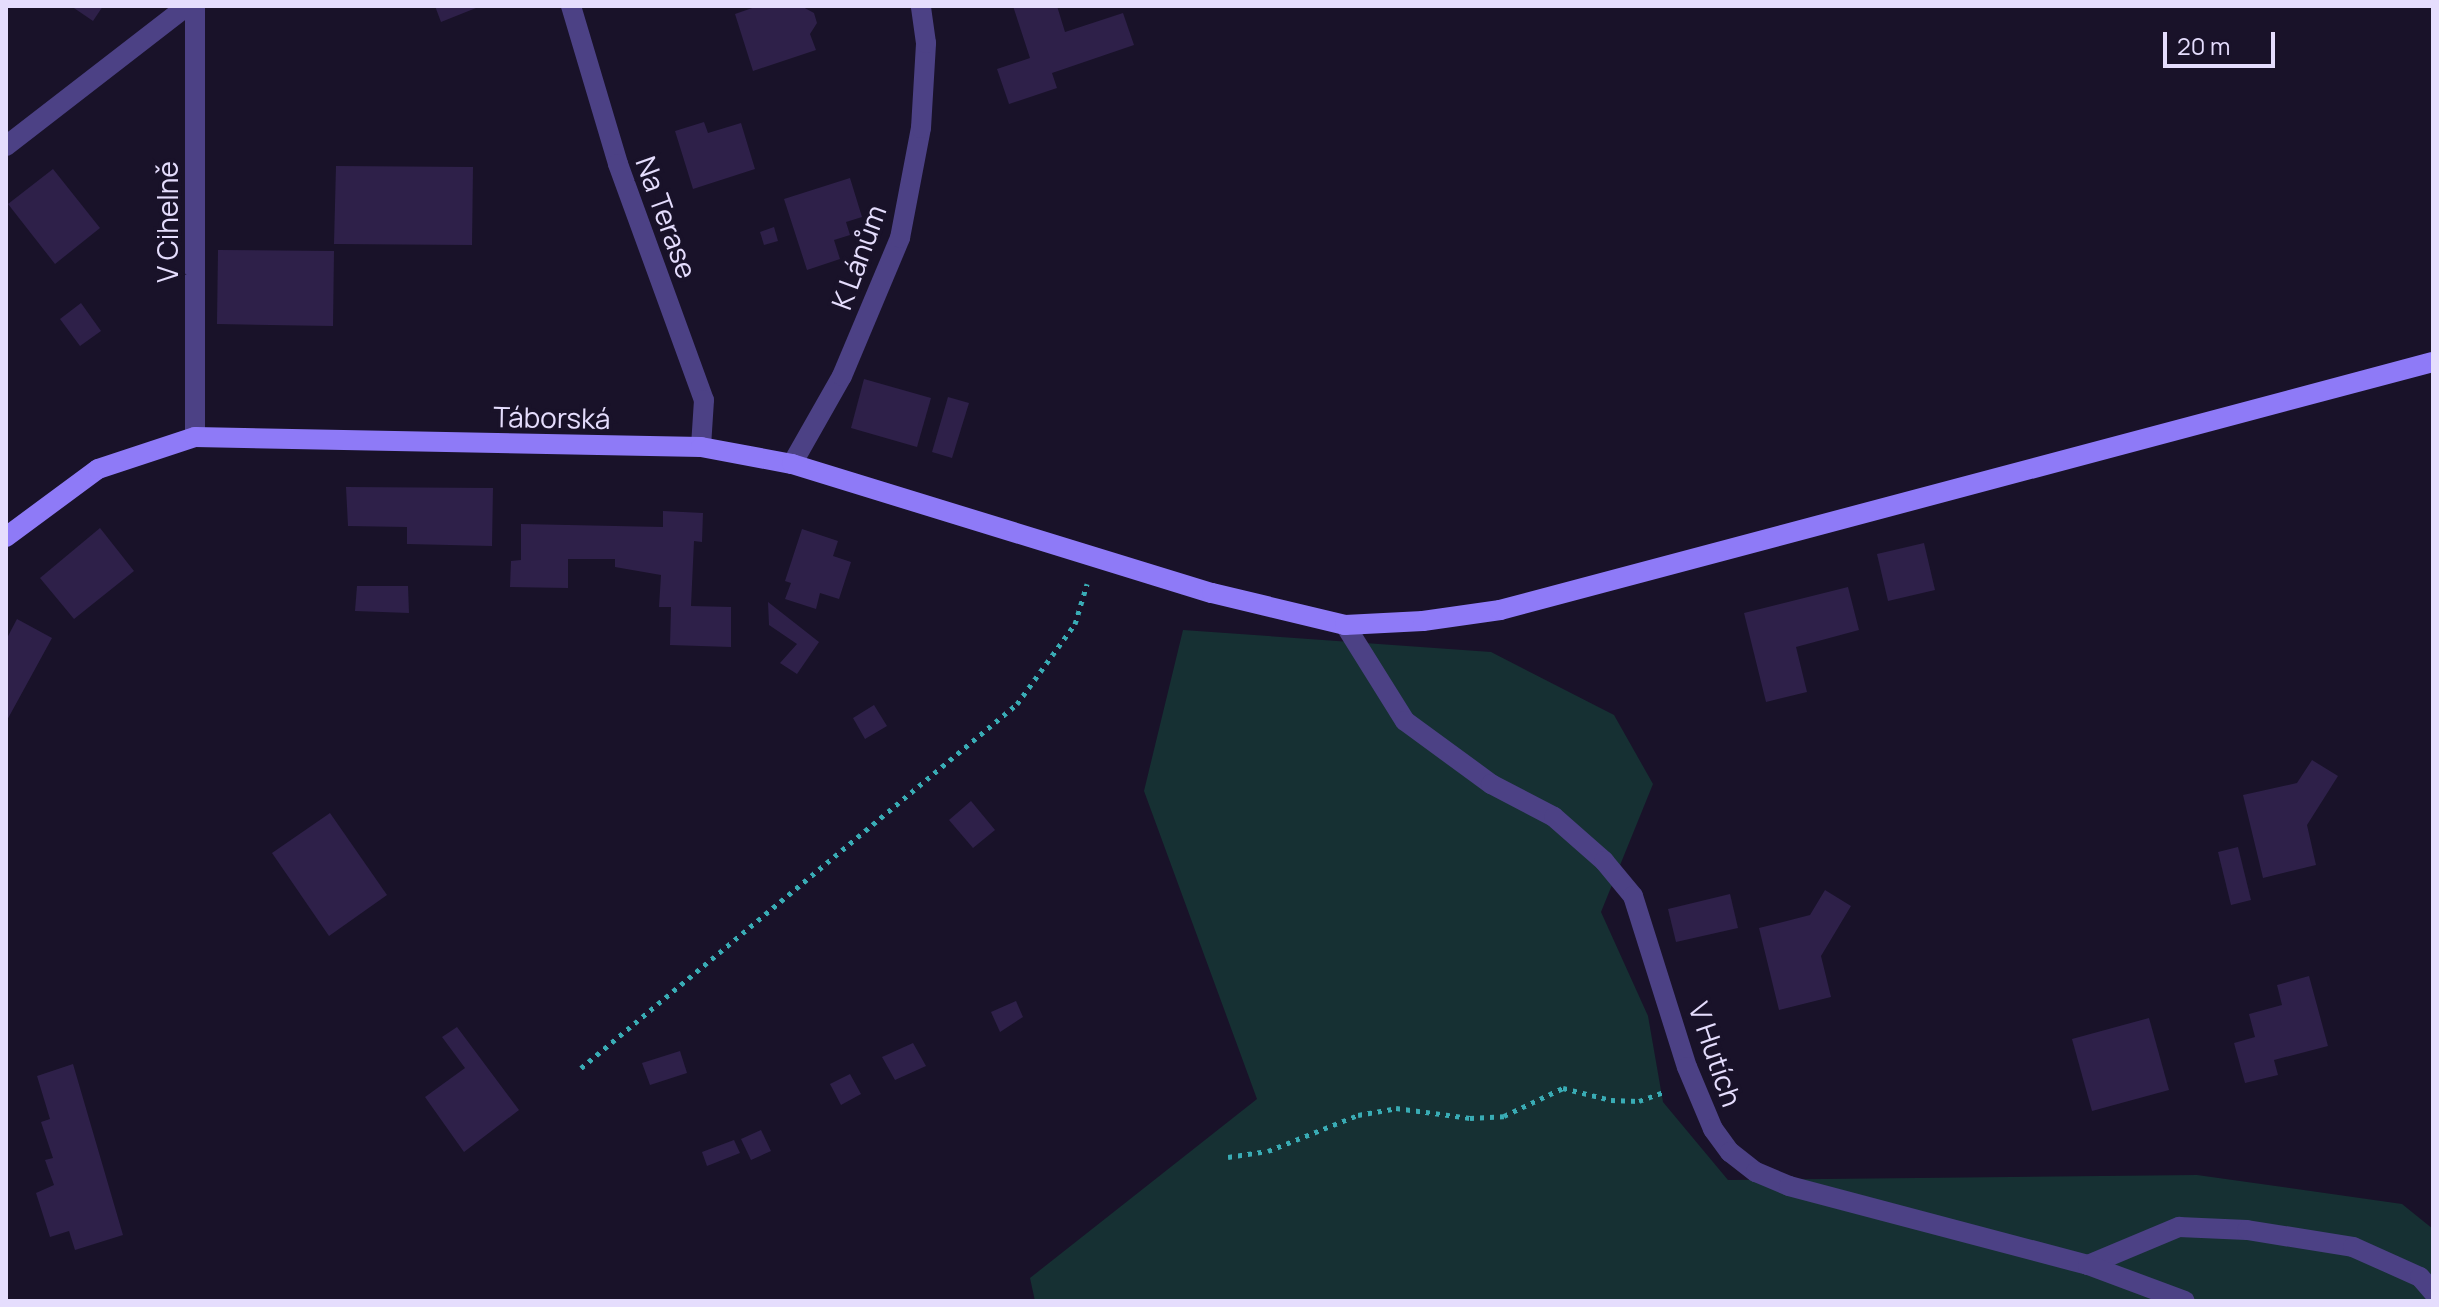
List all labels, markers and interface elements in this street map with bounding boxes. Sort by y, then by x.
scale bar [2167,16,2279,66]
text: 20 m [2177,29,2230,62]
street label: Na Terase [629,151,705,283]
street label: V Cihelně [150,161,184,283]
street label: K Lánům [824,200,892,314]
street label: Táborská [493,399,611,435]
street label: V Hutích [1683,997,1749,1111]

